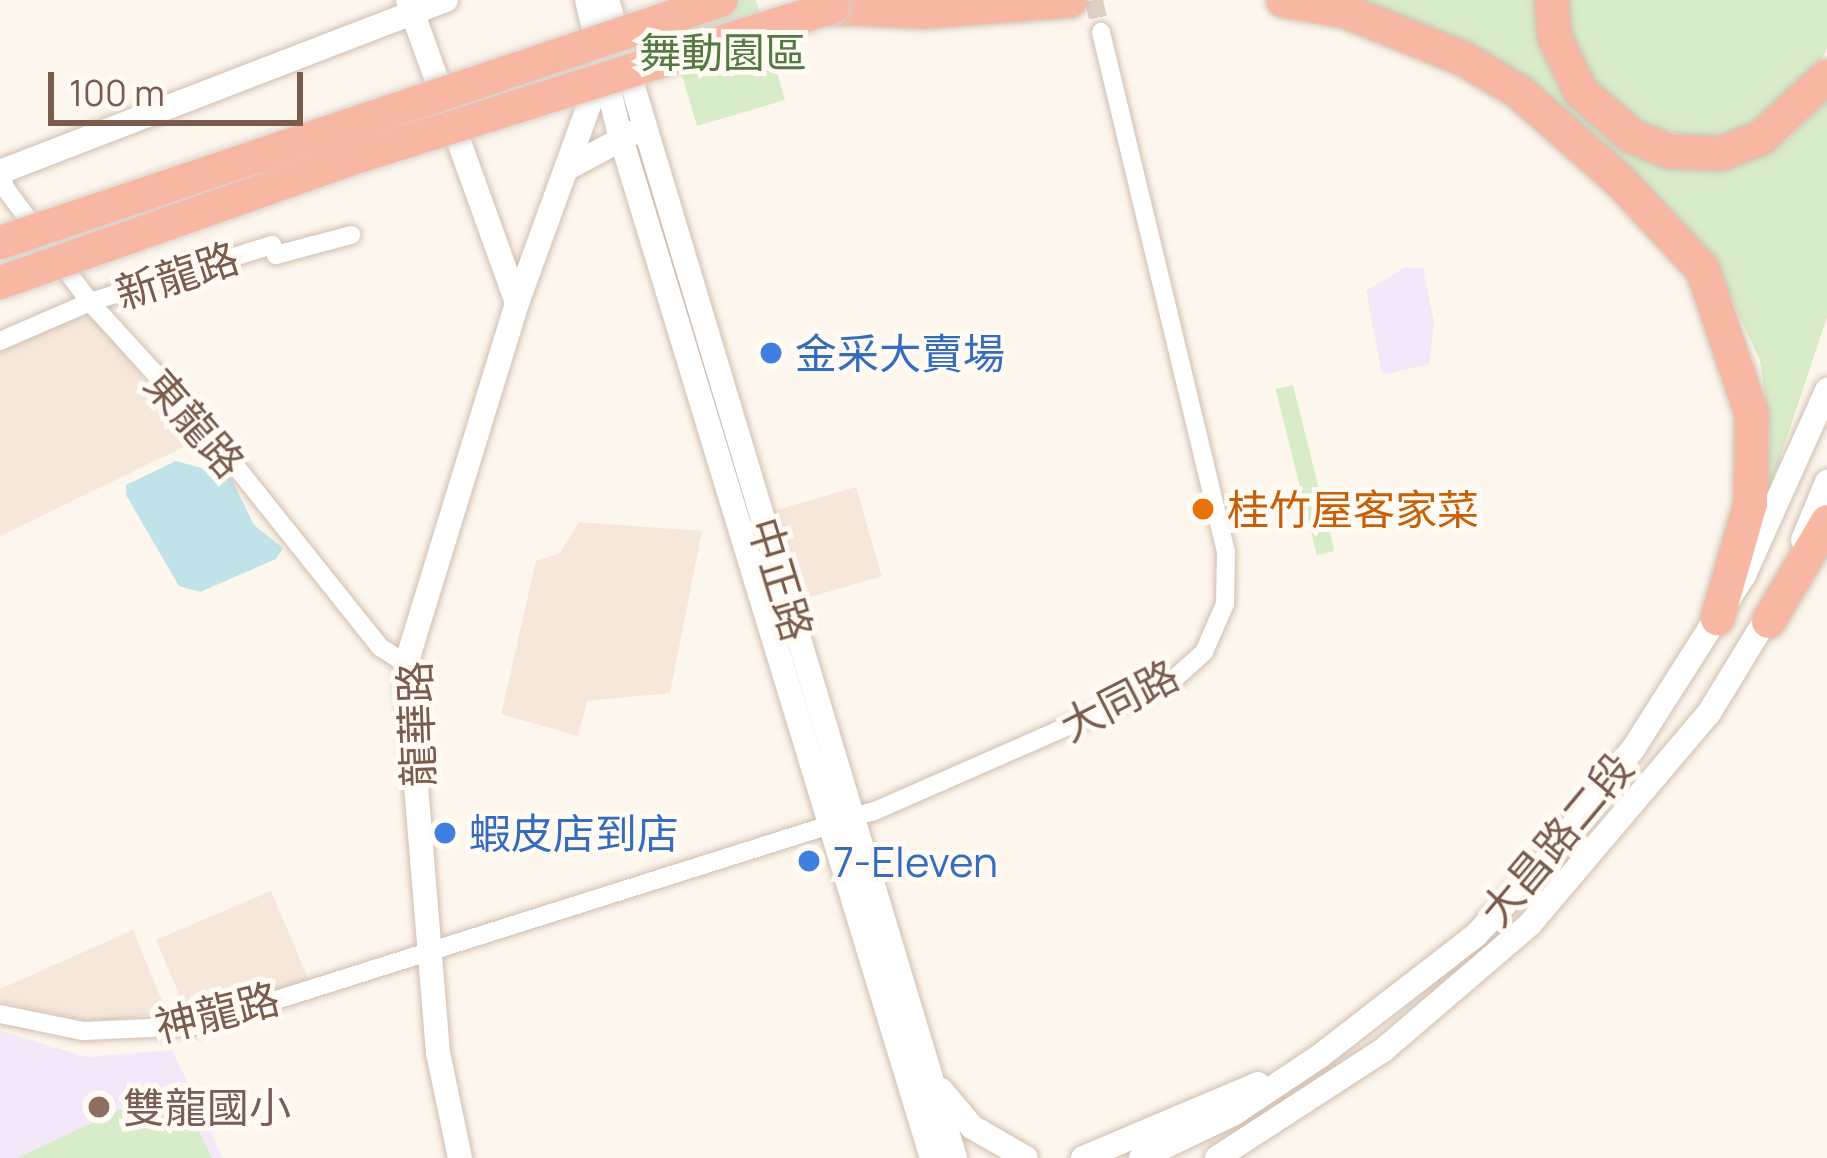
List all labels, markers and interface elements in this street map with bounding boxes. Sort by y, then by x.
park label: 舞動園區 [639,27,807,77]
scale bar [54,48,309,122]
text: 100 m [69,68,165,117]
street label: 新龍路 [109,232,245,318]
place label: 金采大賣場 [795,328,1005,378]
marker: 金采大賣場 [758,340,784,366]
street label: 東龍路 [135,359,255,487]
place label: 桂竹屋客家菜 [1227,484,1479,534]
marker: 桂竹屋客家菜 [1190,496,1216,522]
street label: 中正路 [738,511,824,647]
street label: 大同路 [1051,649,1187,751]
street label: 龍華路 [389,660,443,788]
street label: 大昌路二段 [1469,742,1643,936]
place label: 蝦皮店到店 [469,808,679,858]
marker: 蝦皮店到店 [432,820,458,846]
place label: 7-Eleven [833,836,998,886]
marker: 7-Eleven [796,848,822,874]
street label: 神龍路 [150,972,284,1052]
place label: 雙龍國小 [123,1082,291,1132]
marker: 雙龍國小 [86,1094,112,1120]

